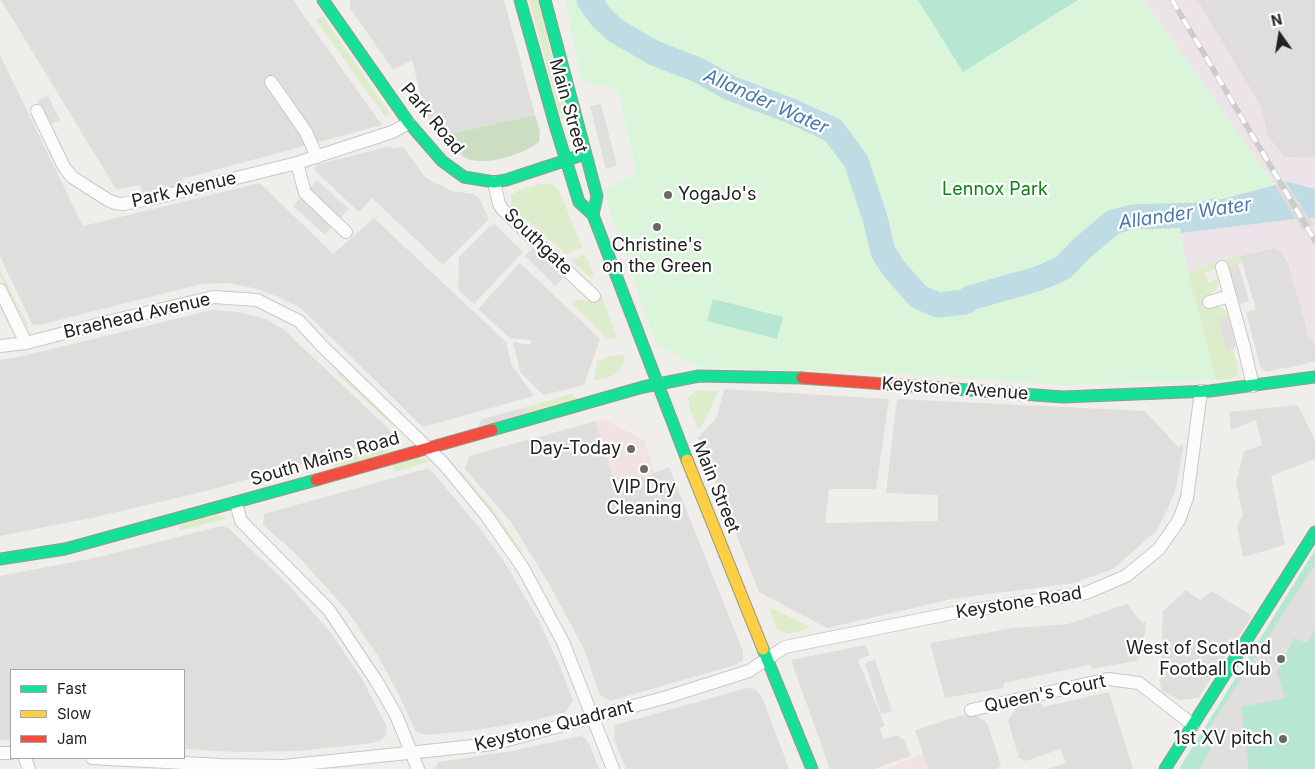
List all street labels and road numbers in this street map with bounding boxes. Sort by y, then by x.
street label: Main Street [544,56,592,156]
street label: Park Road [396,79,468,159]
street label: Park Avenue [130,167,238,213]
street label: Southgate [499,204,577,280]
street label: Braehead Avenue [62,289,212,343]
street label: Keystone Avenue [881,373,1029,405]
street label: South Mains Road [248,427,402,491]
street label: Main Street [688,438,744,536]
street label: Keystone Road [954,582,1084,624]
street label: Queen's Court [982,671,1108,717]
street label: Keystone Quadrant [472,696,636,756]

